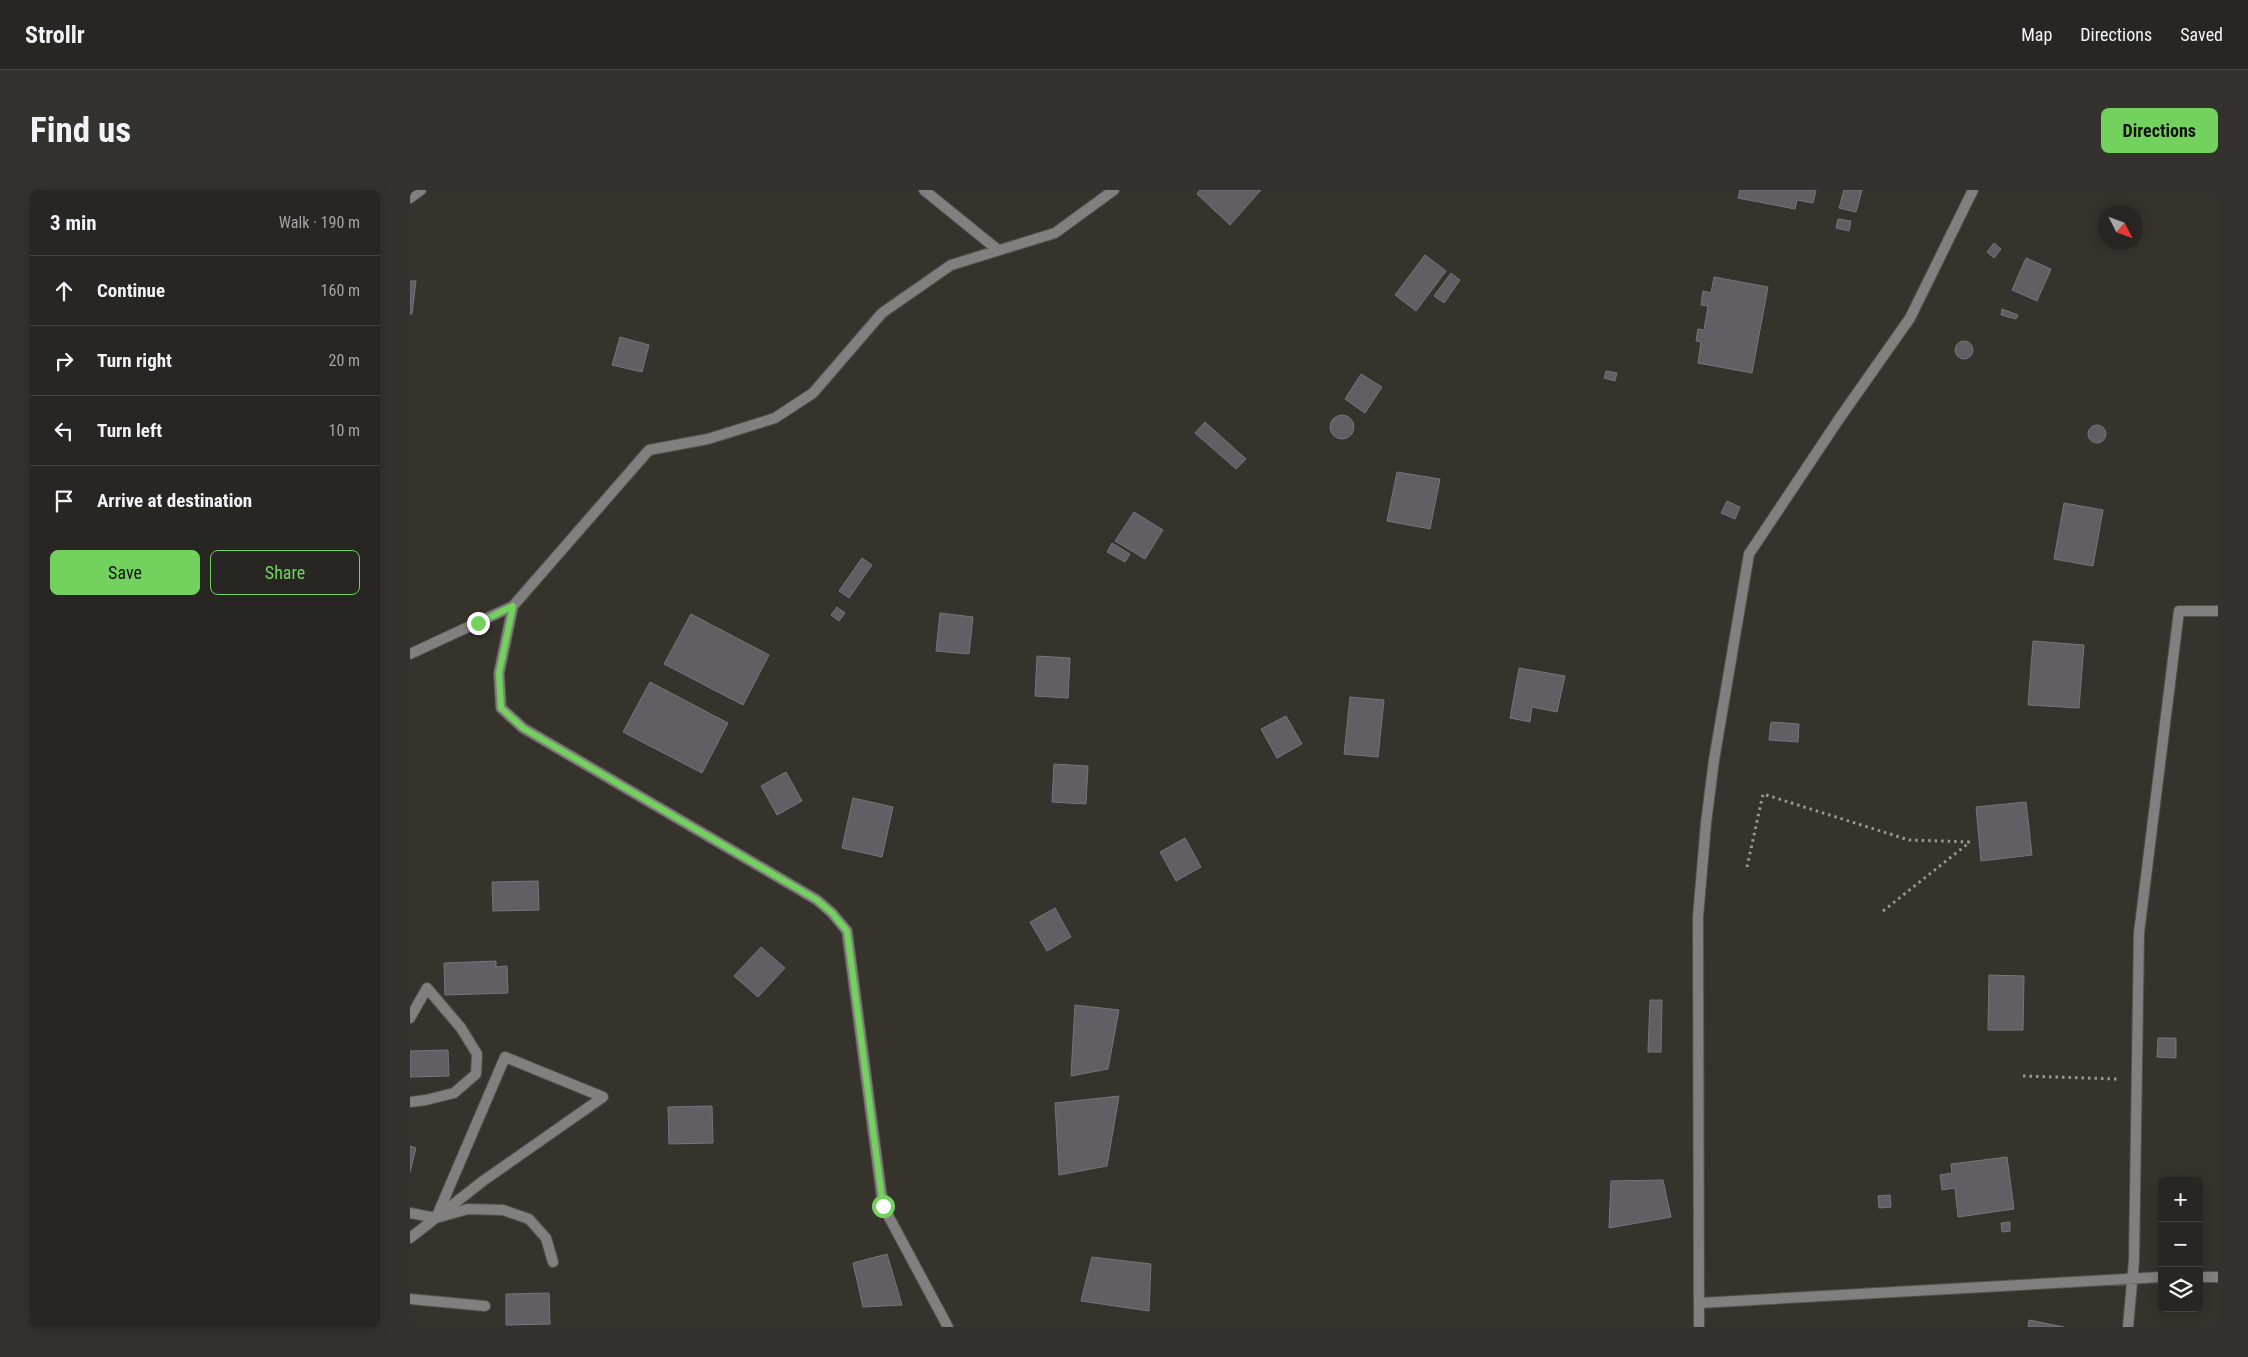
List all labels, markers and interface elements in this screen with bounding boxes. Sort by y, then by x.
text: Strollr [25,21,85,49]
text: Map [2021,24,2052,45]
text: Directions [2080,24,2152,45]
text: Saved [2180,24,2223,45]
button: Directions [2101,108,2218,153]
text: Find us [30,110,131,151]
north arrow [2098,205,2143,250]
text: 3 min [50,211,97,235]
text: Walk · 190 m [279,213,360,232]
icon: ahead [50,277,78,305]
text: Continue [97,279,165,302]
text: 160 m [321,281,360,300]
icon: right [50,347,78,375]
text: Turn right [97,349,172,372]
text: 20 m [328,351,360,370]
icon: left [50,417,78,445]
text: Turn left [97,419,162,442]
text: 10 m [328,421,360,440]
icon: arrive [50,487,78,515]
text: Arrive at destination [97,489,252,512]
button: Save [50,550,200,595]
button: Share [210,550,360,595]
route end [467,612,490,635]
map controls [2158,1177,2203,1312]
button: + [2158,1177,2203,1222]
route start [872,1195,895,1218]
button: − [2158,1222,2203,1267]
button: layers [2158,1267,2203,1312]

